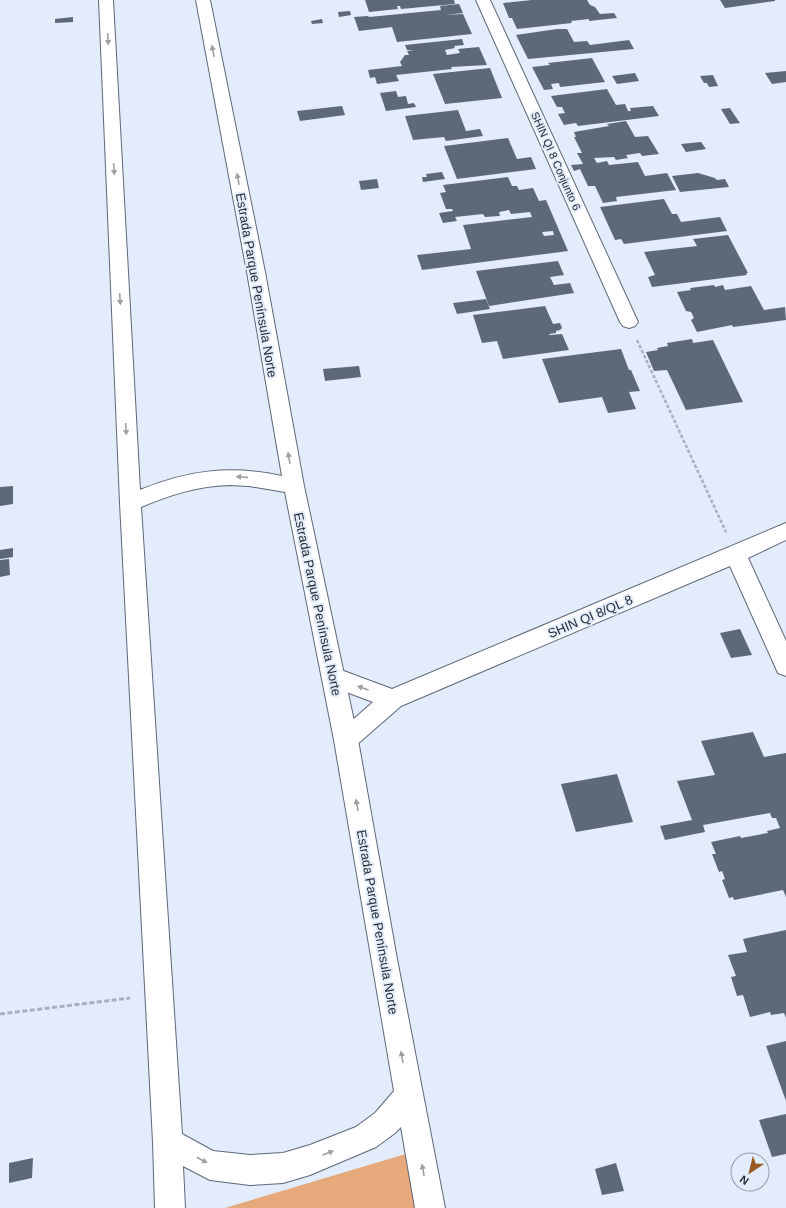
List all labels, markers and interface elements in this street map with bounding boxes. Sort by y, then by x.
one-way arrow [104,33,111,45]
one-way arrow [209,45,215,57]
street label: SHIN QI 8 Conjunto 6 [529,110,583,212]
one-way arrow [110,163,117,175]
one-way arrow [234,172,240,185]
street label: Estrada Parque Península Norte [233,192,280,379]
one-way arrow [117,293,123,306]
one-way arrow [123,422,130,435]
one-way arrow [286,452,292,464]
one-way arrow [236,473,248,480]
street label: Estrada Parque Península Norte [291,511,344,697]
street label: SHIN QI 8/QL 8 [546,592,635,641]
one-way arrow [356,685,368,691]
one-way arrow [354,799,360,811]
street label: Estrada Parque Península Norte [354,829,401,1016]
one-way arrow [398,1051,404,1063]
one-way arrow [322,1149,334,1155]
north arrow [730,1152,770,1192]
one-way arrow [196,1157,208,1164]
one-way arrow [420,1164,426,1176]
text: N [738,1173,751,1187]

